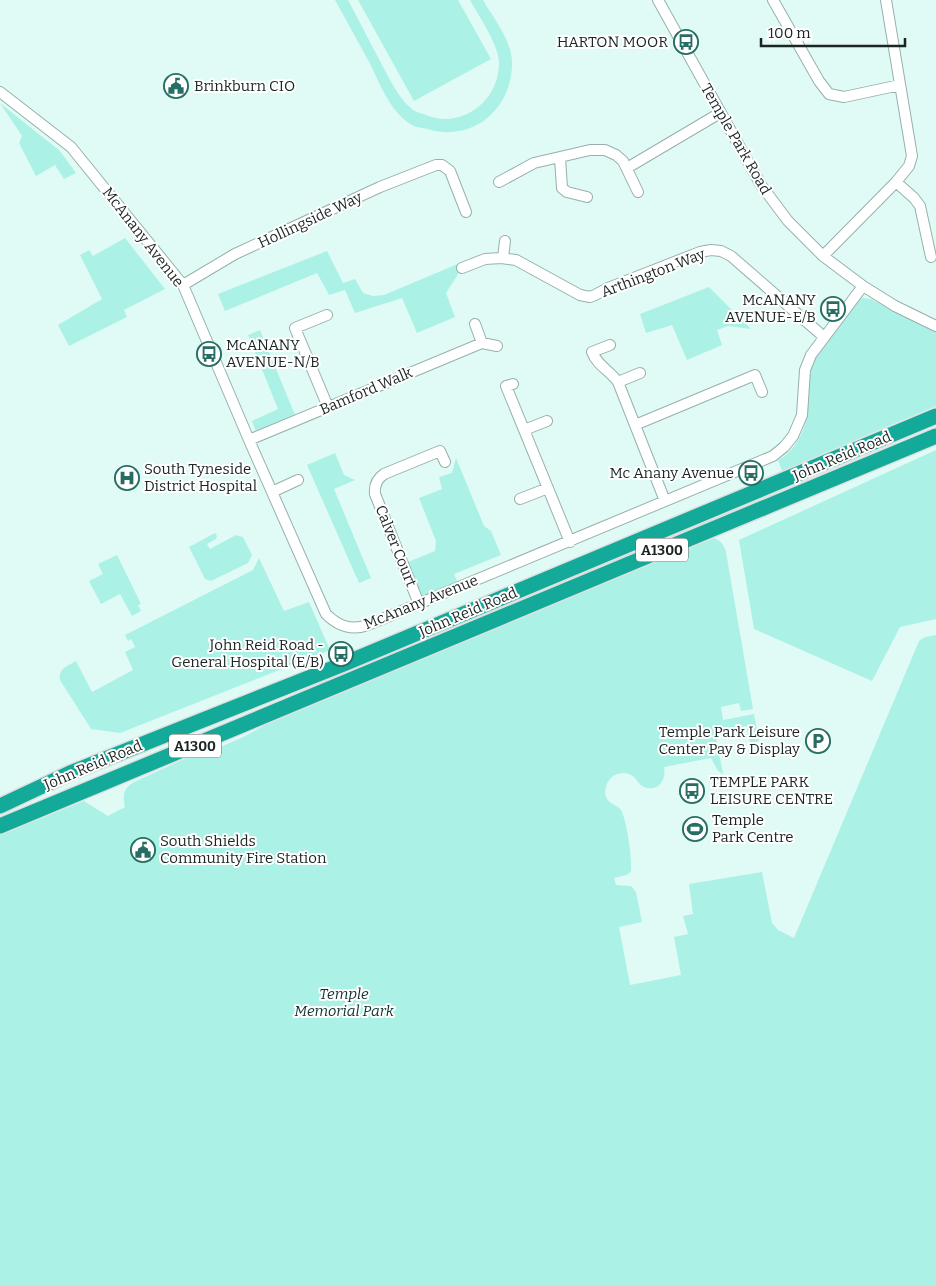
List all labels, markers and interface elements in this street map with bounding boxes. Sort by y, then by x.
scale bar [761,15,905,47]
text: 100 m [768,24,811,42]
bus stop icon: HARTON MOOR [673,29,699,55]
place label: HARTON MOOR [557,33,668,51]
public building icon: Brinkburn CIO [163,73,189,99]
place label: Brinkburn CIO [194,77,295,95]
street label: Temple Park Road [697,80,775,198]
street label: McAnany Avenue [98,184,188,290]
street label: Hollingside Way [255,188,365,252]
street label: Arthington Way [598,245,708,301]
place label: McANANY AVENUE-E/B [725,291,816,326]
bus stop icon: McANANY AVENUE-E/B [820,296,846,322]
place label: McANANY AVENUE-N/B [226,336,320,371]
bus stop icon: McANANY AVENUE-N/B [196,341,222,367]
street label: Bamford Walk [317,363,415,419]
street label: John Reid Road [789,427,894,485]
place label: South Tyneside District Hospital [144,460,257,495]
bus stop icon: Mc Anany Avenue [738,460,764,486]
place label: Mc Anany Avenue [609,464,734,482]
hospital icon: South Tyneside District Hospital [114,465,140,491]
street label: Calver Court [371,503,421,590]
road number: A1300 [636,538,688,562]
street label: McAnany Avenue [361,571,481,633]
street label: John Reid Road [415,583,520,641]
place label: John Reid Road - General Hospital (E/B) [171,636,324,671]
bus stop icon: John Reid Road - General Hospital (E/B) [328,641,354,667]
place label: Temple Park Leisure Center Pay & Display [658,723,800,758]
parking icon: Temple Park Leisure Center Pay & Display [805,728,831,754]
road number: A1300 [169,734,221,758]
street label: John Reid Road [40,736,145,794]
place label: TEMPLE PARK LEISURE CENTRE [710,773,833,808]
bus stop icon: TEMPLE PARK LEISURE CENTRE [679,778,705,804]
place label: Temple Park Centre [712,811,794,846]
sports icon: Temple Park Centre [682,816,708,842]
place label: South Shields Community Fire Station [160,832,327,867]
public building icon: South Shields Community Fire Station [130,837,156,863]
park label: Temple Memorial Park [294,985,395,1020]

